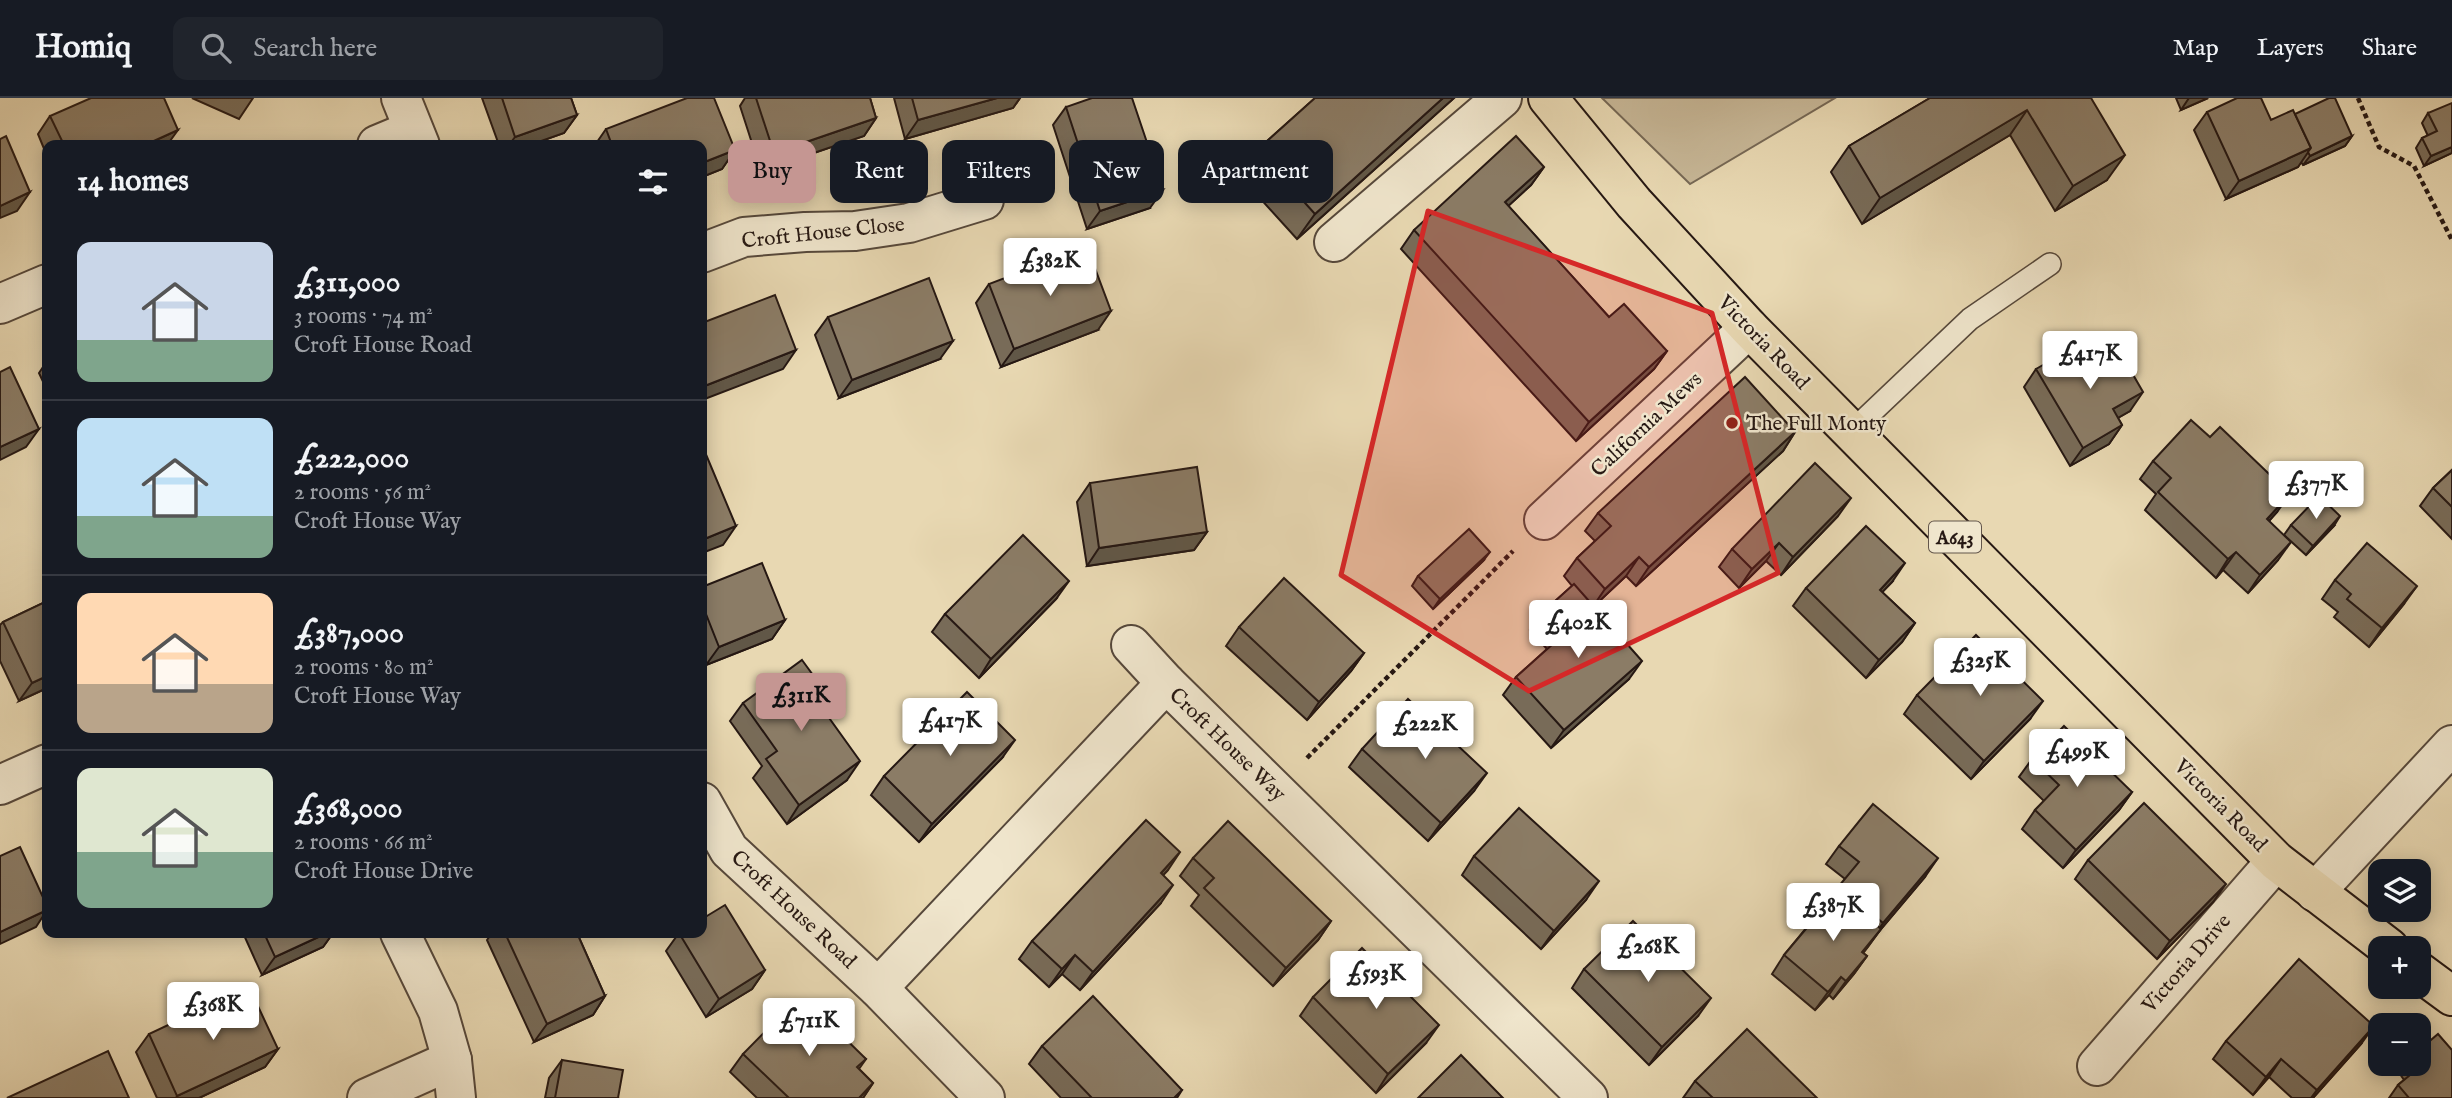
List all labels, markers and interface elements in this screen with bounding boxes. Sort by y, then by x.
search box [173,17,663,80]
text: Homiq [35,27,131,69]
icon: search [197,29,235,67]
text: Search here [253,32,377,65]
text: Map [2173,33,2219,64]
text: Layers [2257,33,2324,64]
text: Share [2362,33,2417,64]
chip: Buy [728,140,816,203]
chip: Rent [830,140,928,203]
chip: Filters [942,140,1055,203]
chip: New [1069,140,1164,203]
chip: Apartment [1178,140,1333,203]
text: 14 homes [77,163,189,201]
icon: filters [634,163,672,201]
street label: Croft House Close [740,211,906,255]
pin: £382K [1001,238,1099,298]
text: £382K [1020,246,1080,275]
text: £311,000 [294,264,401,302]
icon: home [133,270,217,354]
street label: Victoria Road [1710,289,1815,397]
text: 3 rooms · 74 m² [294,302,433,331]
text: Croft House Road [294,331,472,360]
pin: £417K [2041,331,2139,391]
text: £417K [2058,339,2122,368]
street label: California Mews [1586,367,1708,484]
place label: The Full Monty [1746,411,1887,438]
marker: The Full Monty [1724,415,1740,431]
text: £222,000 [294,440,409,478]
icon: home [133,446,217,530]
pin: £377K [2267,462,2365,521]
text: £377K [2285,469,2347,498]
text: 2 rooms · 56 m² [294,478,431,507]
text: Croft House Way [294,507,461,536]
road number: A643 [1929,522,1981,552]
pin: £402K [1529,601,1627,660]
text: £402K [1545,608,1611,637]
text: £387,000 [294,615,404,653]
icon: home [133,621,217,705]
pin: £325K [1931,638,2029,698]
text: £325K [1950,646,2010,675]
text: 2 rooms · 80 m² [294,653,434,682]
pin: £311K [752,674,850,733]
text: £311K [772,681,830,710]
text: Croft House Way [294,682,461,711]
street label: Croft House Way [1163,682,1292,808]
pin: £417K [901,698,999,758]
pin: £222K [1376,702,1474,761]
text: £417K [918,706,982,735]
text: £222K [1393,709,1457,738]
pin: £499K [2028,730,2126,789]
text: £499K [2045,737,2109,766]
street label: Victoria Road [2167,753,2273,859]
text: £368,000 [294,790,403,828]
icon: home [133,796,217,880]
text: 2 rooms · 66 m² [294,828,433,857]
street label: Croft House Road [724,845,862,976]
text: Croft House Drive [294,857,473,886]
map controls [2368,859,2431,1076]
button: layers [2368,859,2431,922]
pin: £387K [1784,884,1882,943]
text: £387K [1803,891,1863,920]
street label: Victoria Drive [2136,909,2238,1020]
pin: £268K [1599,924,1697,984]
text: £268K [1617,932,1679,961]
button: + [2368,936,2431,999]
pin: £593K [1327,951,1425,1011]
text: £593K [1346,959,1406,988]
pin: £368K [164,982,262,1042]
text: £368K [183,990,243,1019]
pin: £711K [760,998,858,1058]
text: £711K [779,1006,839,1035]
button: − [2368,1013,2431,1076]

